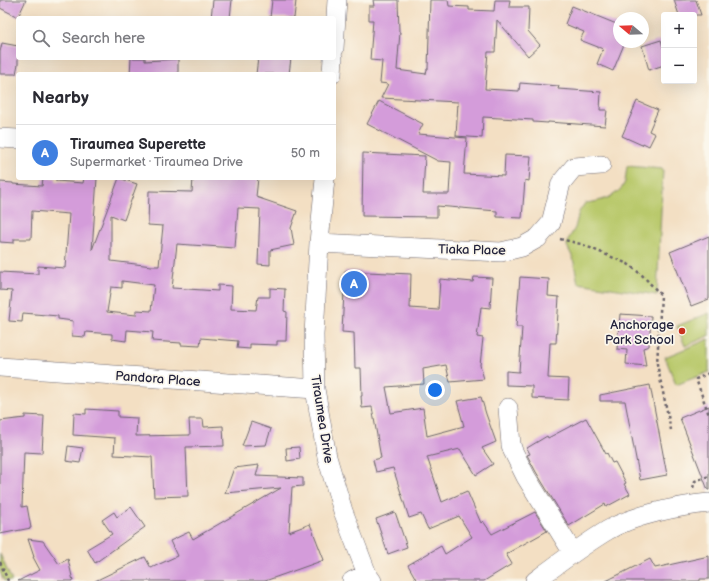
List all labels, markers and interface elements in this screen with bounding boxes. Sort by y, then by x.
north arrow [613,12,649,48]
map controls [661,12,697,84]
button: + [661,12,697,48]
search box [16,16,336,60]
icon: search [30,27,52,49]
text: Search here [62,29,145,48]
button: − [661,48,697,84]
text: Nearby [32,88,89,108]
text: Tiraumea Superette [70,135,206,154]
text: A [41,145,49,161]
text: 50 m [291,145,320,161]
text: Supermarket · Tiraumea Drive [70,154,243,170]
street label: Tiaka Place [438,241,506,259]
pin: A [341,269,367,299]
place label: Anchorage Park School [605,317,674,348]
marker: Anchorage Park School [677,326,687,336]
street label: Pandora Place [115,368,201,390]
street label: Tiraumea Drive [307,374,337,465]
your location [425,380,445,400]

